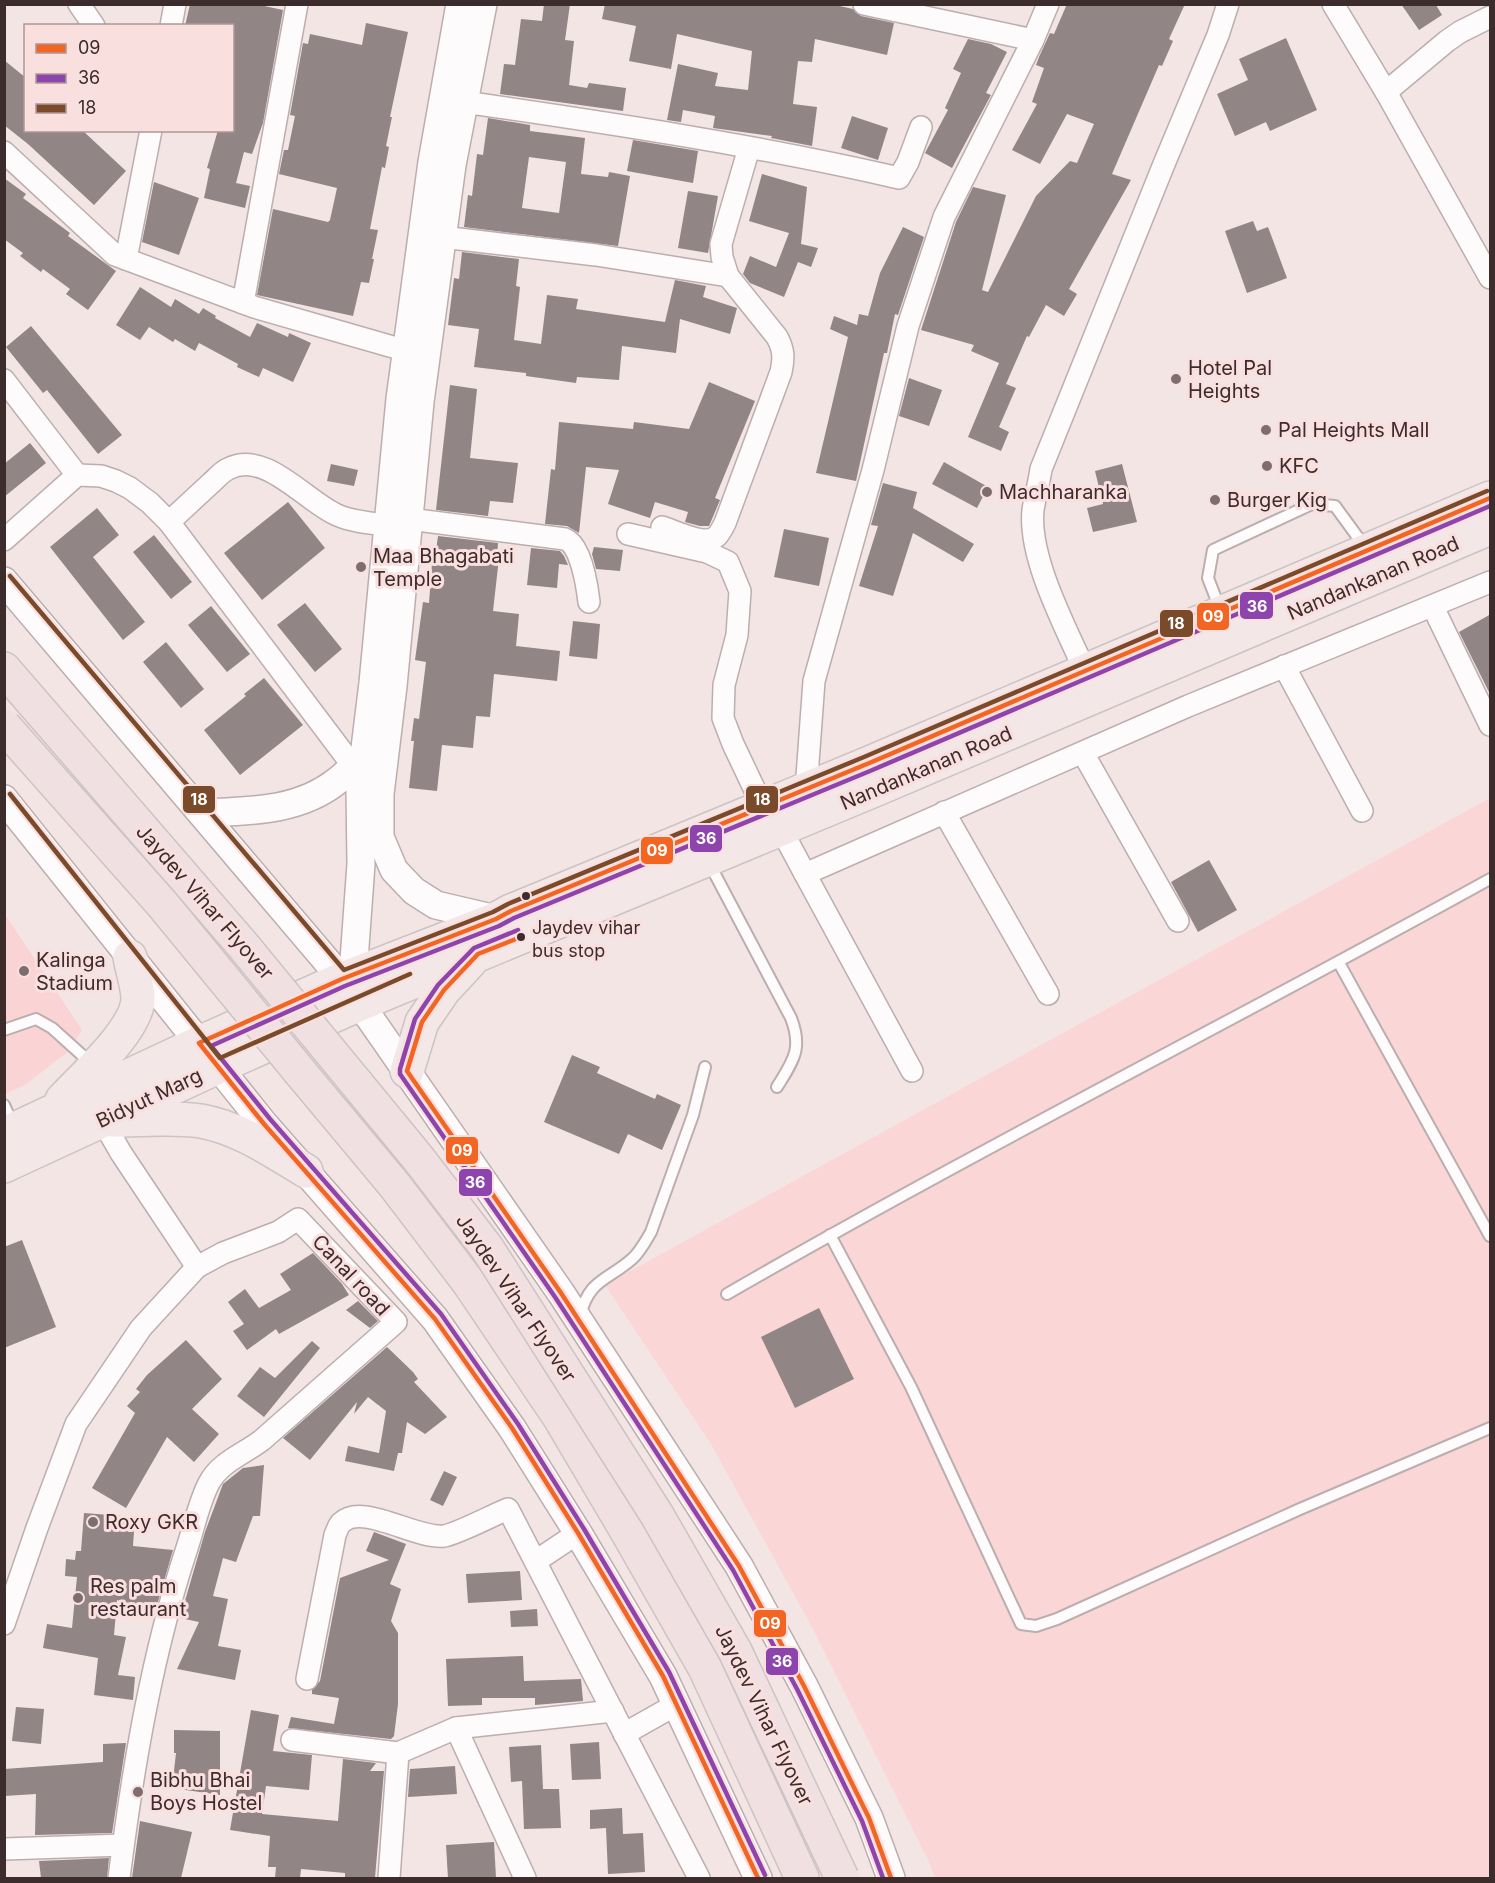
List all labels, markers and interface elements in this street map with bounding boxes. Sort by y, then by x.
legend [24,24,234,132]
text: 09 [78,37,101,58]
text: 36 [78,67,100,88]
text: 18 [78,97,96,118]
place label: Hotel Pal Heights [1188,356,1272,403]
marker: Hotel Pal Heights [1169,372,1183,386]
place label: Pal Heights Mall [1278,418,1429,442]
marker: Pal Heights Mall [1259,423,1273,437]
place label: KFC [1279,454,1319,478]
marker: KFC [1260,459,1274,473]
place label: Machharanka [999,480,1127,504]
marker: Machharanka [980,485,994,499]
place label: Burger Kig [1227,488,1327,512]
marker: Burger Kig [1208,493,1222,507]
street label: Nandankanan Road [1283,531,1463,625]
place label: Maa Bhagabati Temple [373,544,514,591]
marker: Maa Bhagabati Temple [354,560,368,574]
line badge: 36 [1239,591,1274,620]
text: 36 [1247,596,1267,616]
line badge: 09 [1196,602,1230,631]
text: 09 [1202,606,1224,626]
line badge: 18 [1159,609,1194,638]
text: 18 [1167,613,1185,633]
street label: Nandankanan Road [836,721,1016,815]
line badge: 18 [182,785,216,814]
line badge: 18 [745,785,779,814]
text: 18 [190,789,208,809]
text: 18 [753,789,771,809]
street label: Jaydev Vihar Flyover [131,820,279,985]
line badge: 36 [689,824,723,853]
text: 36 [696,828,716,848]
line badge: 09 [640,836,674,865]
text: 09 [646,840,668,860]
unlabelled marker [520,890,532,902]
place label: Jaydev vihar bus stop [532,917,640,961]
marker: Jaydev vihar bus stop [515,931,527,943]
place label: Kalinga Stadium [36,948,113,995]
marker: Kalinga Stadium [17,964,31,978]
street label: Bidyut Marg [92,1063,206,1133]
line badge: 09 [445,1136,479,1165]
text: 09 [451,1140,473,1160]
line badge: 36 [458,1168,493,1197]
text: 36 [465,1172,485,1192]
street label: Jaydev Vihar Flyover [451,1209,581,1387]
street label: Canal road [307,1229,395,1321]
place label: Roxy GKR [105,1510,198,1534]
marker: Roxy GKR [86,1515,100,1529]
place label: Res palm restaurant [90,1574,187,1621]
marker: Res palm restaurant [71,1591,85,1605]
line badge: 09 [753,1609,787,1638]
text: 09 [759,1613,781,1633]
street label: Jaydev Vihar Flyover [710,1621,818,1810]
line badge: 36 [765,1647,799,1676]
text: 36 [772,1651,792,1671]
place label: Bibhu Bhai Boys Hostel [150,1768,262,1815]
marker: Bibhu Bhai Boys Hostel [131,1785,145,1799]

